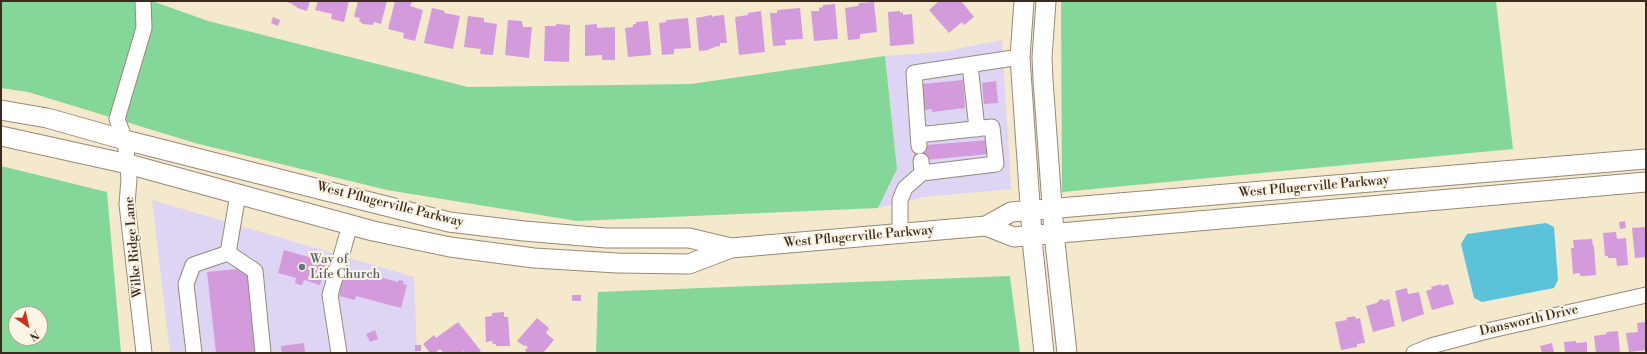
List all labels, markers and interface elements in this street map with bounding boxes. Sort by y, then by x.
street label: West Pflugerville Parkway [1238,173,1390,201]
street label: West Pflugerville Parkway [315,179,465,231]
street label: Wilke Ridge Lane [122,196,146,298]
street label: West Pflugerville Parkway [783,223,935,251]
place label: Way of Life Church [310,252,380,283]
marker: Way of Life Church [297,262,307,272]
street label: Dansworth Drive [1478,302,1580,340]
north arrow [8,306,48,346]
text: N [27,327,42,343]

